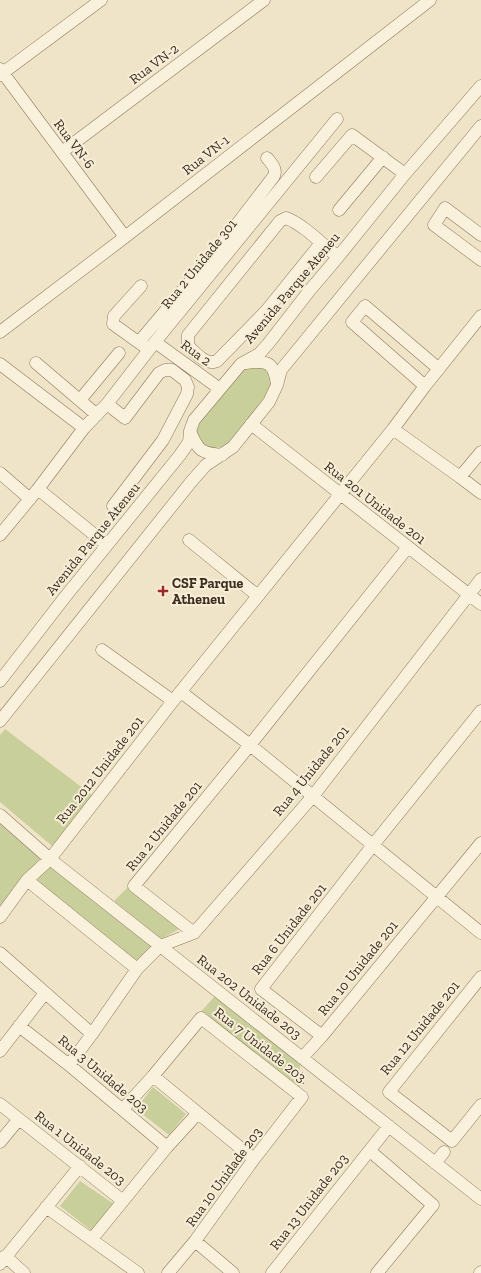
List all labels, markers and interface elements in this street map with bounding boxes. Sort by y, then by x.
street label: Rua VN-2 [126,40,182,88]
street label: Rua VN-6 [50,116,98,172]
street label: Rua VN-1 [179,131,233,179]
street label: Rua 2 Unidade 301 [158,215,241,312]
street label: Avenida Parque Ateneu [241,229,344,347]
street label: Rua 2 [177,336,215,370]
street label: Rua 201 Unidade 201 [321,458,430,548]
street label: Avenida Parque Ateneu [42,479,144,599]
place label: CSF Parque Atheneu [172,575,244,608]
marker: CSF Parque Atheneu [157,585,169,597]
street label: Rua 2012 Unidade 201 [53,712,148,827]
street label: Rua 4 Unidade 201 [269,722,353,820]
street label: Rua 2 Unidade 201 [122,777,206,874]
street label: Rua 6 Unidade 201 [248,879,330,978]
street label: Rua 10 Unidade 201 [314,917,402,1019]
street label: Rua 202 Unidade 203 [193,951,305,1043]
street label: Rua 12 Unidade 201 [377,977,464,1079]
street label: Rua 7 Unidade 203 [211,1004,309,1086]
street label: Rua 3 Unidade 203 [55,1031,152,1117]
street label: Rua 1 Unidade 203 [31,1107,129,1189]
street label: Rua 10 Unidade 203 [182,1124,266,1230]
street label: Rua 13 Unidade 203 [266,1150,352,1254]

